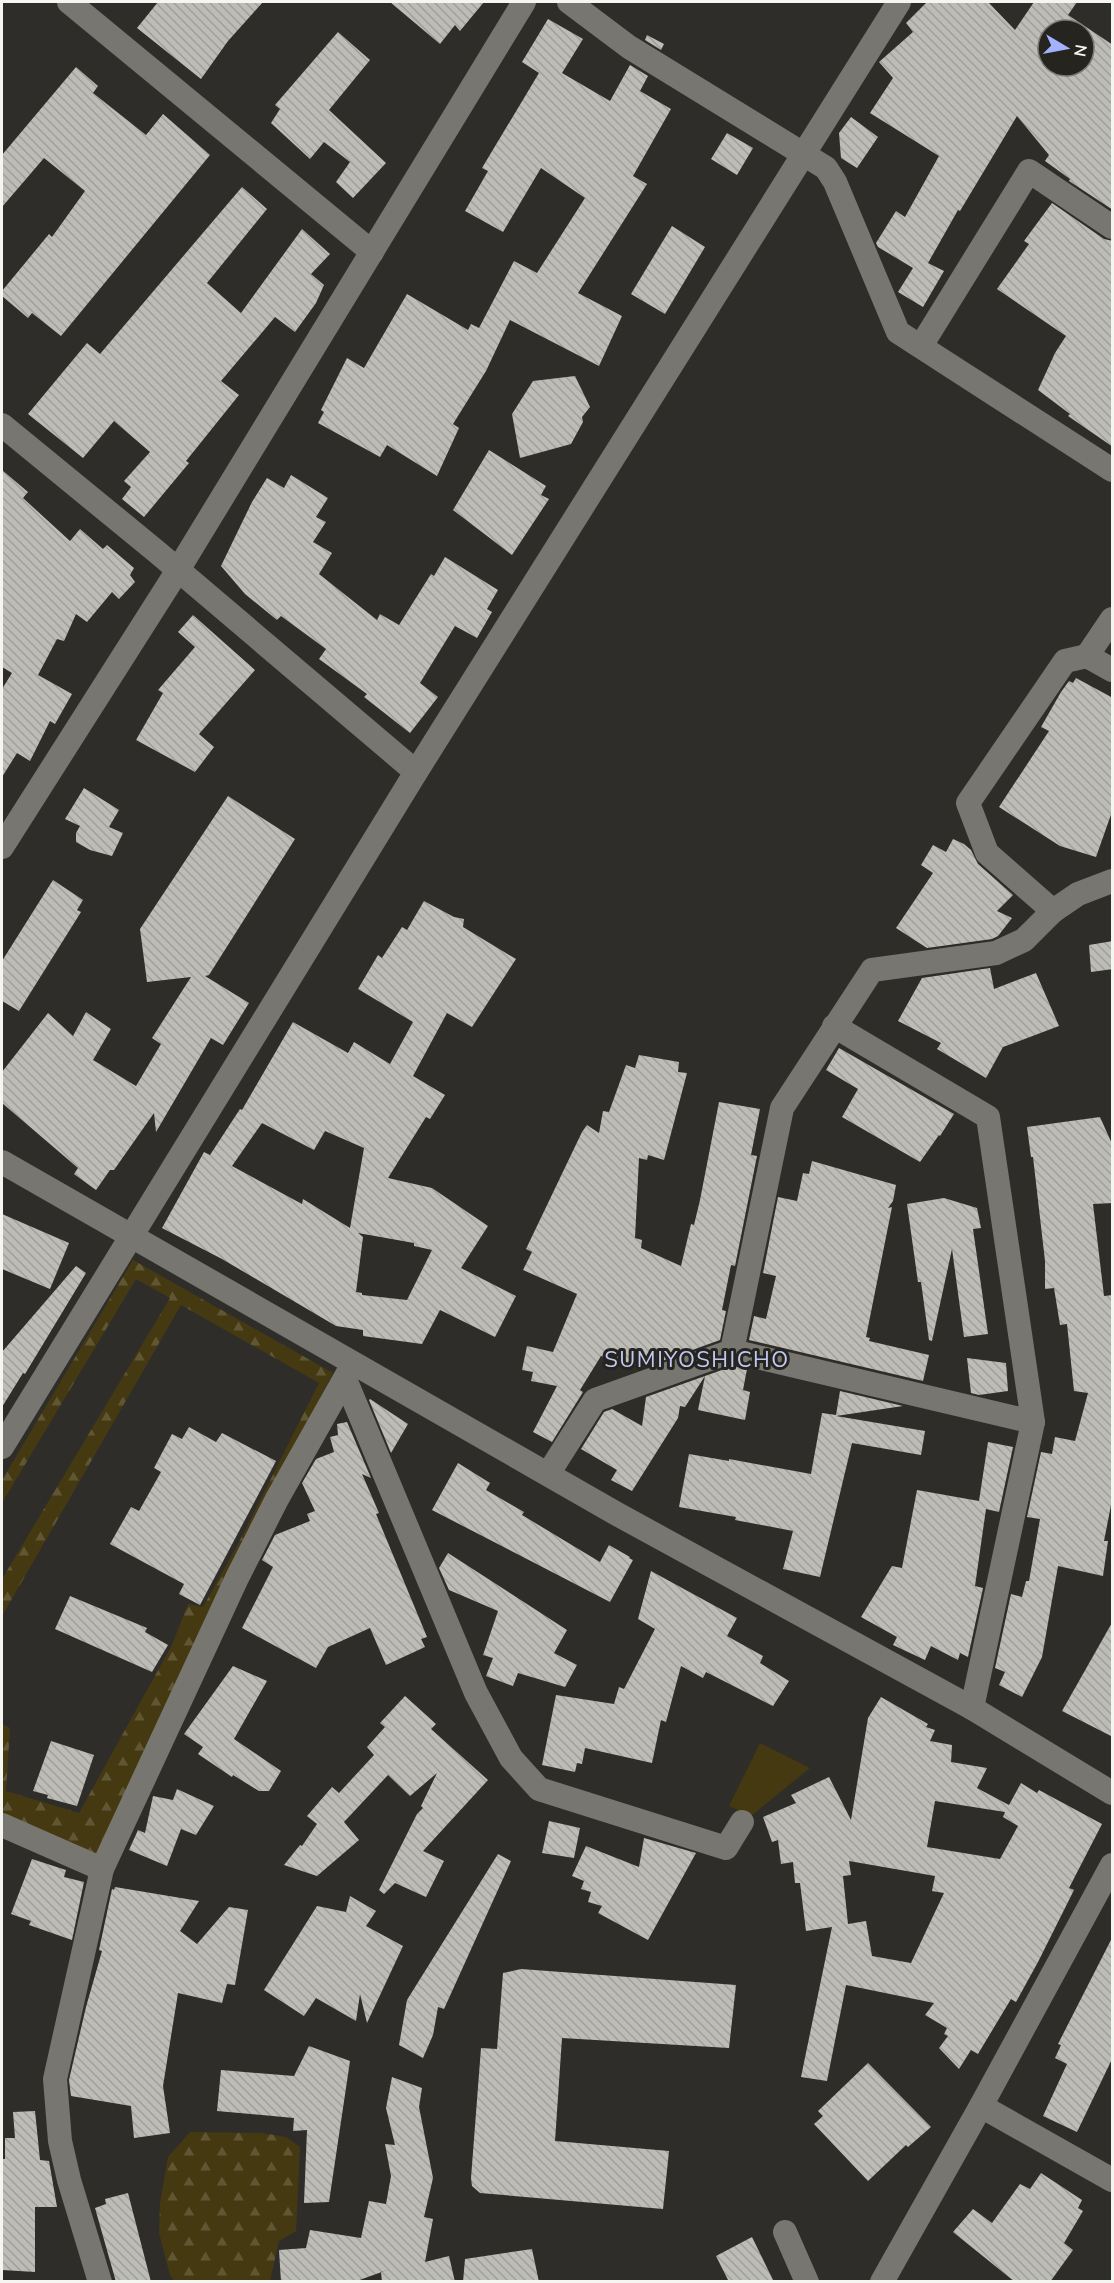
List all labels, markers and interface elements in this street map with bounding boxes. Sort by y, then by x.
north arrow [1036,18,1096,78]
text: N [1068,43,1092,58]
district label: SUMIYOSHICHO [604,1345,790,1375]

